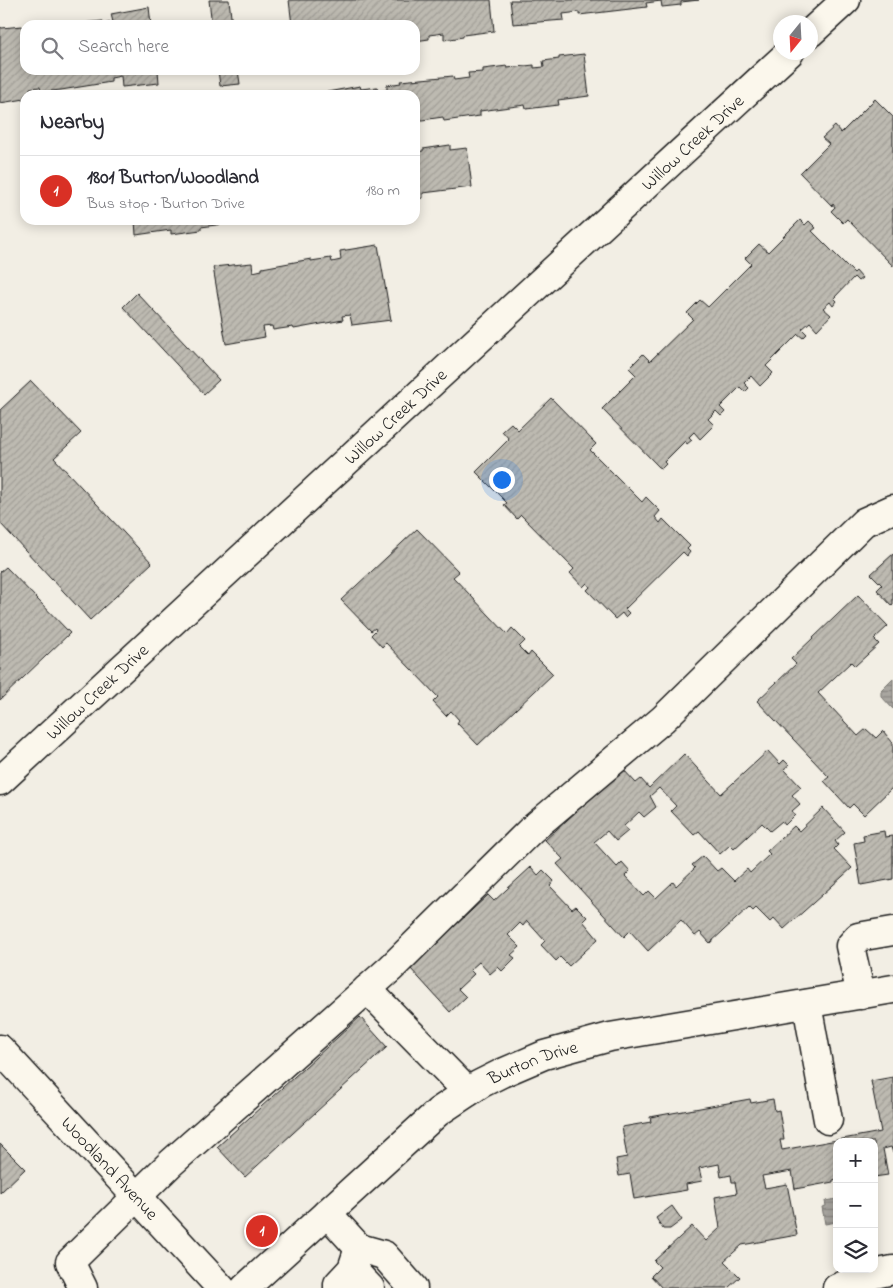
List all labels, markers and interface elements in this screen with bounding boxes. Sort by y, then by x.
north arrow [773,15,818,60]
search box [20,20,420,75]
icon: search [38,34,66,62]
text: Search here [78,34,169,61]
street label: Willow Creek Drive [636,89,751,198]
text: Nearby [40,108,104,138]
text: 1801 Burton/Woodland [87,165,259,192]
text: 1 [53,179,59,203]
text: 180 m [366,179,400,203]
text: Bus stop · Burton Drive [87,192,245,216]
street label: Willow Creek Drive [340,363,455,472]
your location [489,467,515,493]
street label: Willow Creek Drive [41,638,156,747]
street label: Burton Drive [483,1035,582,1093]
street label: Woodland Avenue [54,1112,164,1228]
map controls [833,1138,878,1273]
button: + [833,1138,878,1183]
button: − [833,1183,878,1228]
pin: 1 [246,1212,278,1250]
button: layers [833,1228,878,1273]

